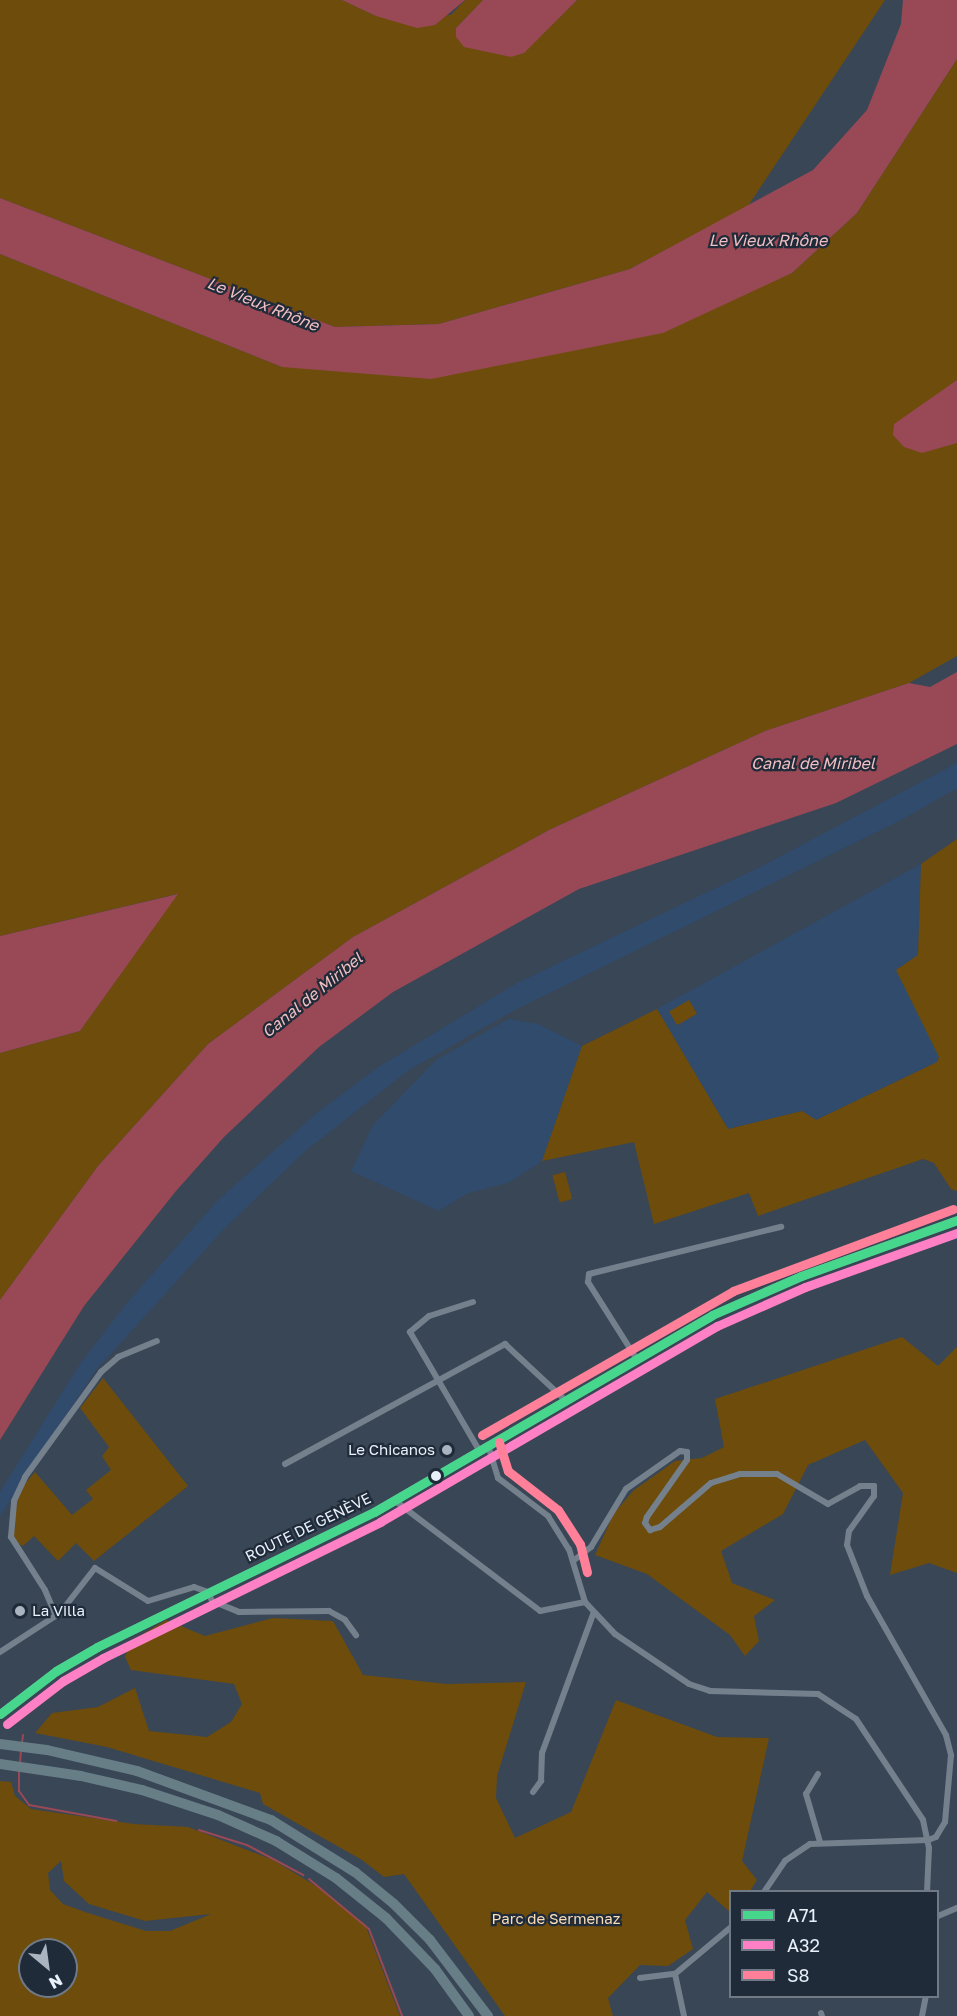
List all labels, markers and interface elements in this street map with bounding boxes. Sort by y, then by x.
water label: Le Vieux Rhône [709,230,827,250]
water label: Le Vieux Rhône [204,273,322,335]
water label: Canal de Miribel [751,753,875,773]
water label: Canal de Miribel [258,949,366,1041]
place label: Le Chicanos [348,1441,435,1459]
marker: Le Chicanos [440,1443,454,1457]
unlabelled marker [430,1470,442,1482]
street label: ROUTE DE GENÈVE [242,1489,374,1565]
place label: La Villa [32,1602,85,1620]
marker: La Villa [13,1604,27,1618]
legend [729,1890,939,1998]
text: A71 [787,1904,817,1926]
park label: Parc de Sermenaz [492,1910,620,1928]
text: A32 [787,1934,820,1956]
north arrow [18,1938,78,1998]
text: S8 [787,1964,810,1986]
text: N [46,1970,66,1994]

